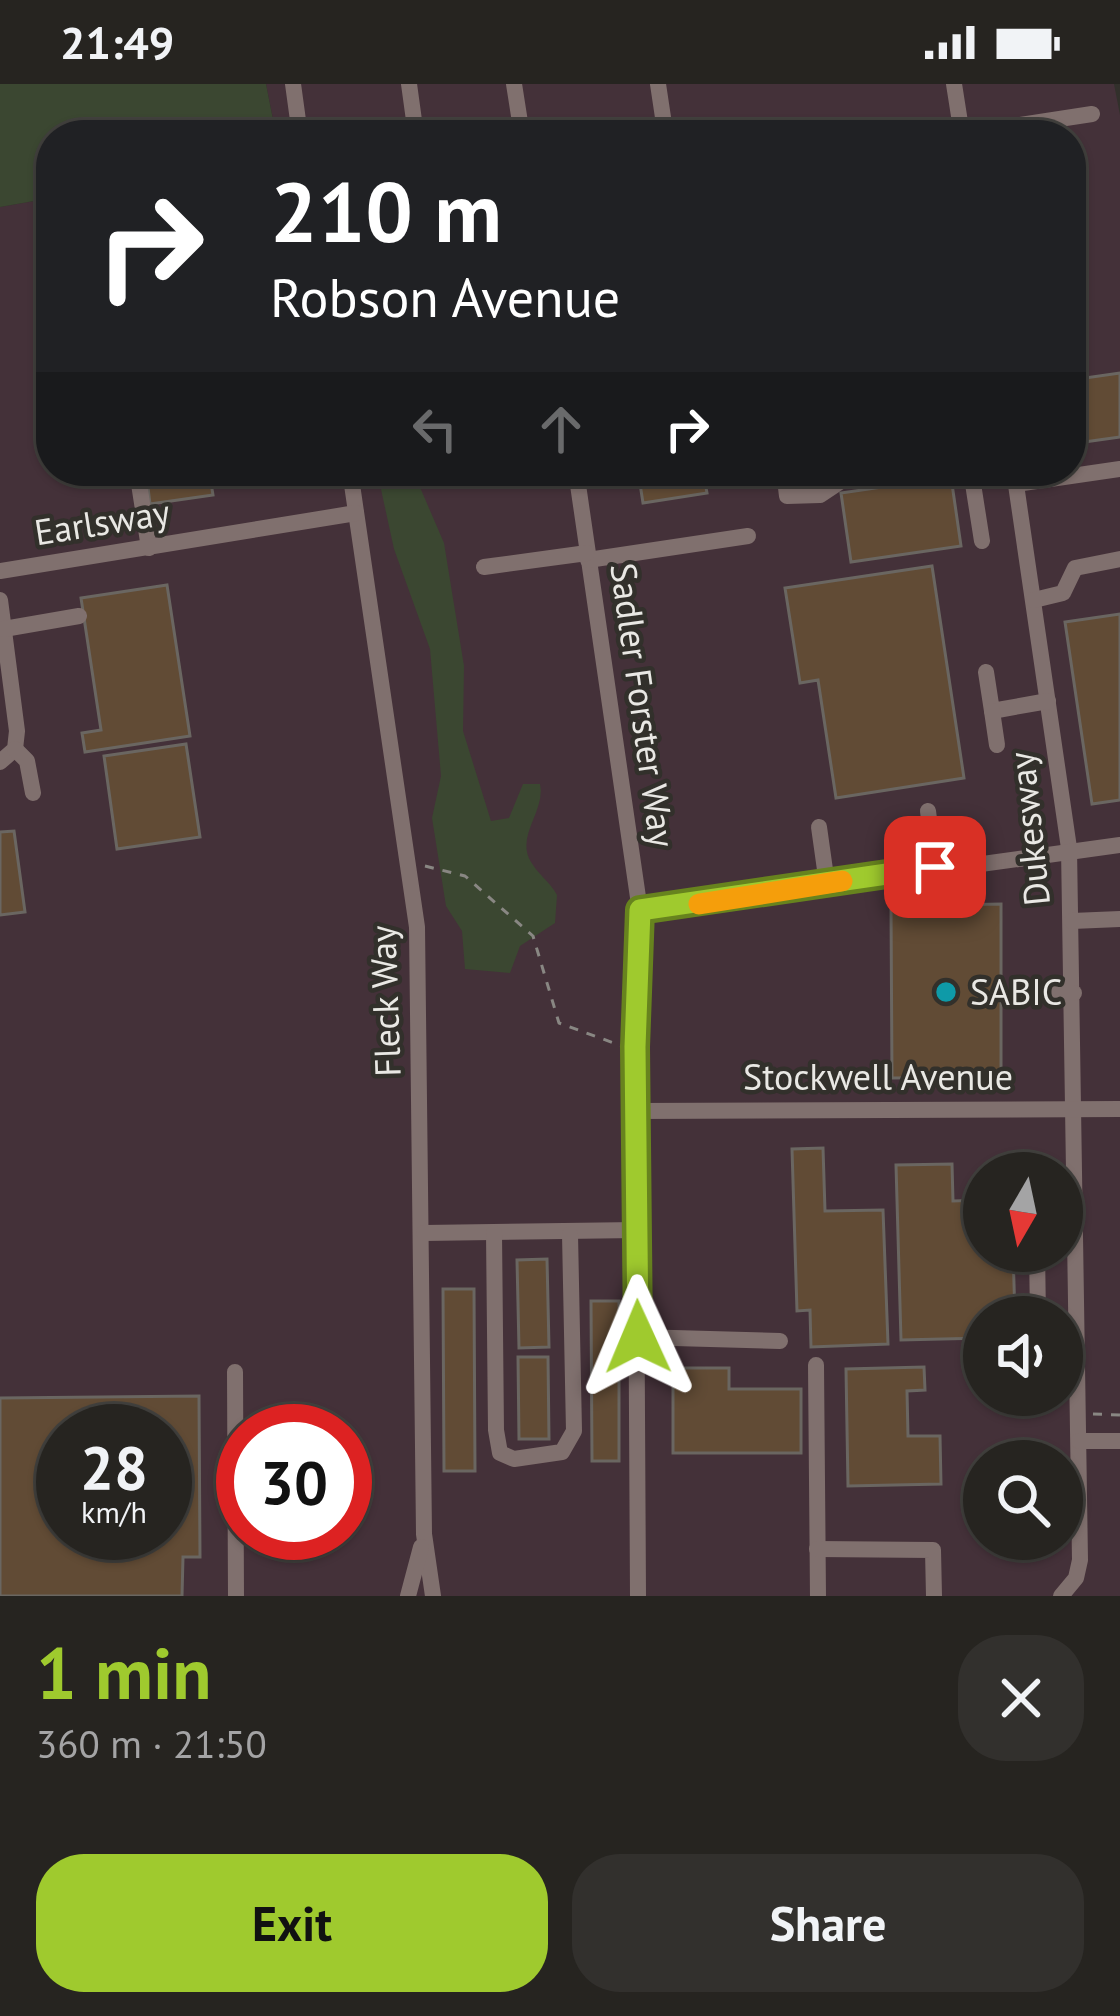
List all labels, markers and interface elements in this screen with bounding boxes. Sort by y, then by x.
text: 21:49 [60,13,174,71]
text: 210 m [270,156,502,265]
icon: right [72,168,228,324]
text: Robson Avenue [270,262,620,332]
icon: left [402,396,468,462]
icon: ahead [528,396,594,462]
icon: right [654,396,720,462]
street label: Earlsway [31,488,173,555]
street label: Sadler Forster Way [600,560,687,850]
street label: Dukesway [997,750,1060,908]
pin [884,816,986,918]
icon: arrive [902,834,968,900]
street label: Fleck Way [358,924,411,1077]
place label: SABIC [970,968,1062,1015]
marker: SABIC [933,979,959,1005]
street label: Stockwell Avenue [743,1053,1013,1100]
north arrow [963,1152,1083,1272]
map controls [963,1152,1083,1560]
position arrow [575,1274,701,1400]
button: sound [963,1296,1083,1416]
speed limit sign: 30 [216,1404,372,1560]
text: 28 [80,1428,148,1506]
button: search [963,1440,1083,1560]
text: km/h [81,1492,147,1531]
text: 1 min [36,1626,212,1719]
button: close [958,1635,1084,1761]
text: 360 m · 21:50 [36,1718,267,1769]
button: Exit [36,1854,548,1992]
button: Share [572,1854,1084,1992]

